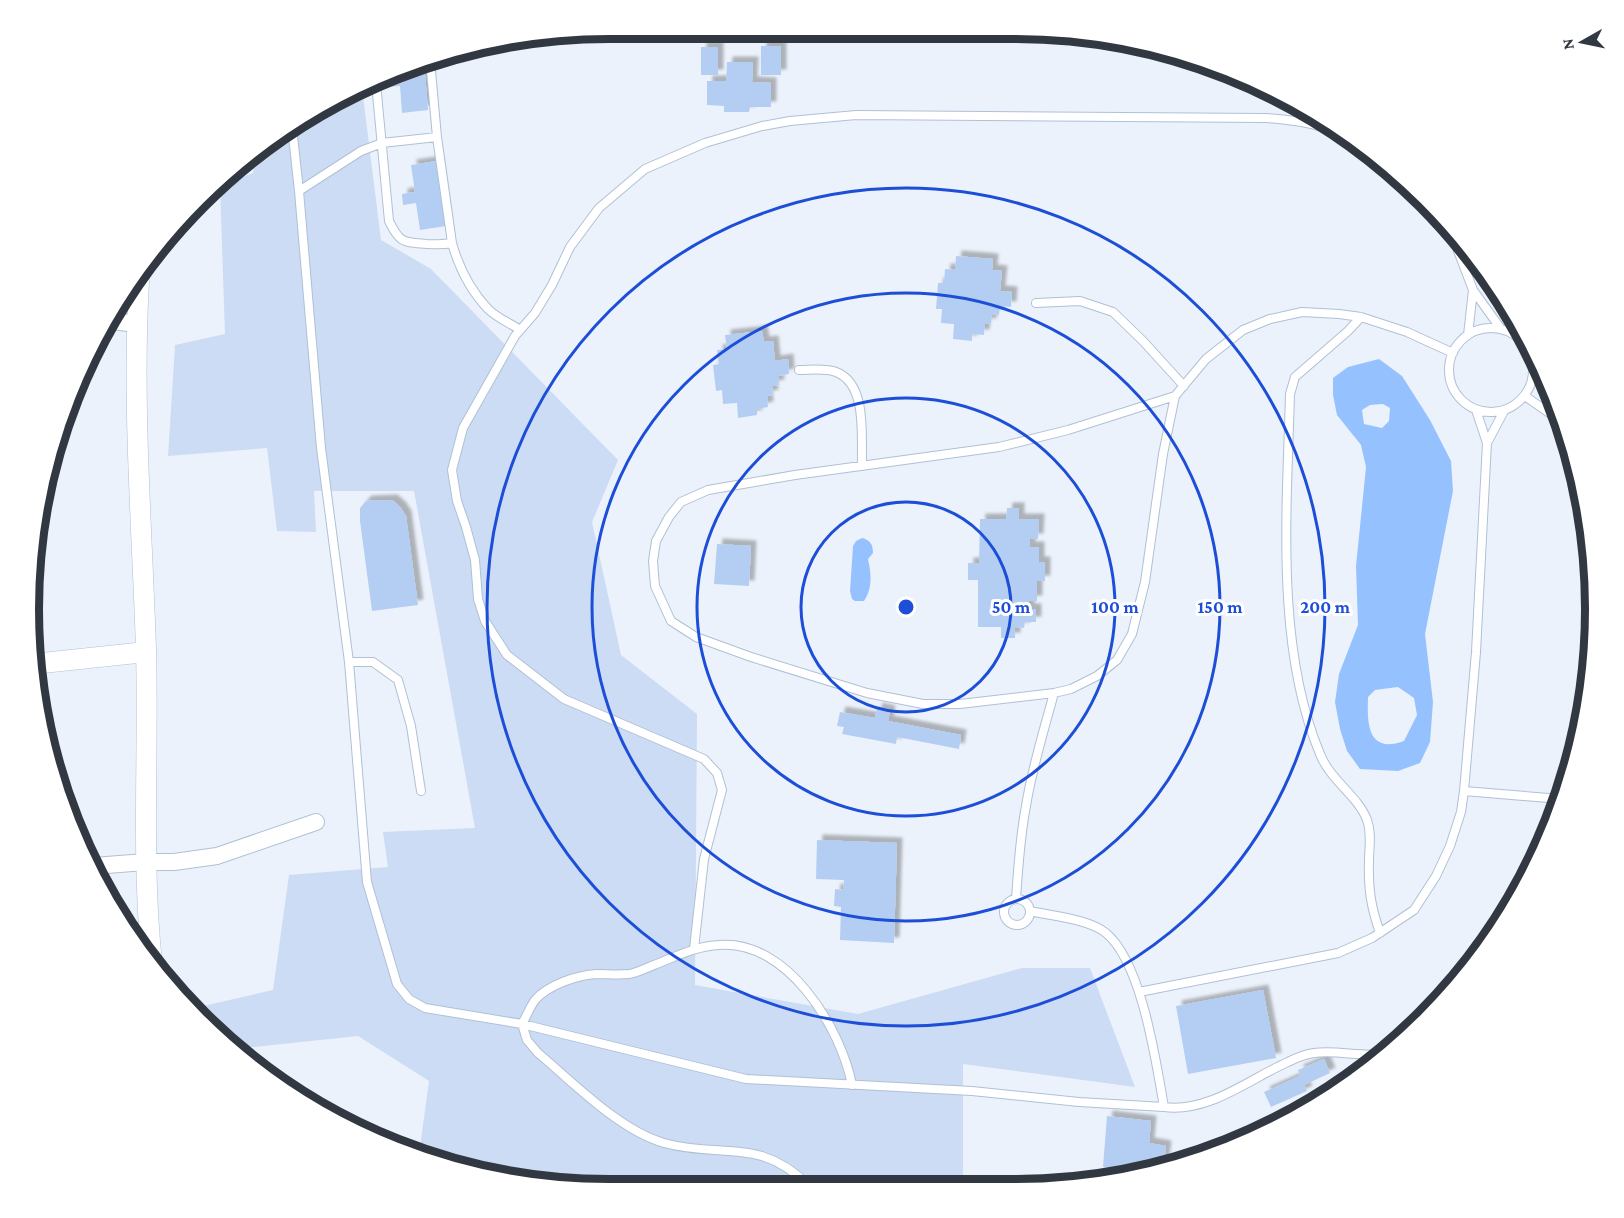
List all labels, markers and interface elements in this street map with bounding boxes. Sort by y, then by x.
north arrow [1552,12,1612,72]
text: N [1558,37,1577,51]
centre of rings [896,597,916,617]
text: 50 m [992,597,1031,617]
text: 100 m [1091,597,1139,617]
text: 150 m [1197,597,1243,617]
text: 200 m [1300,597,1351,617]

